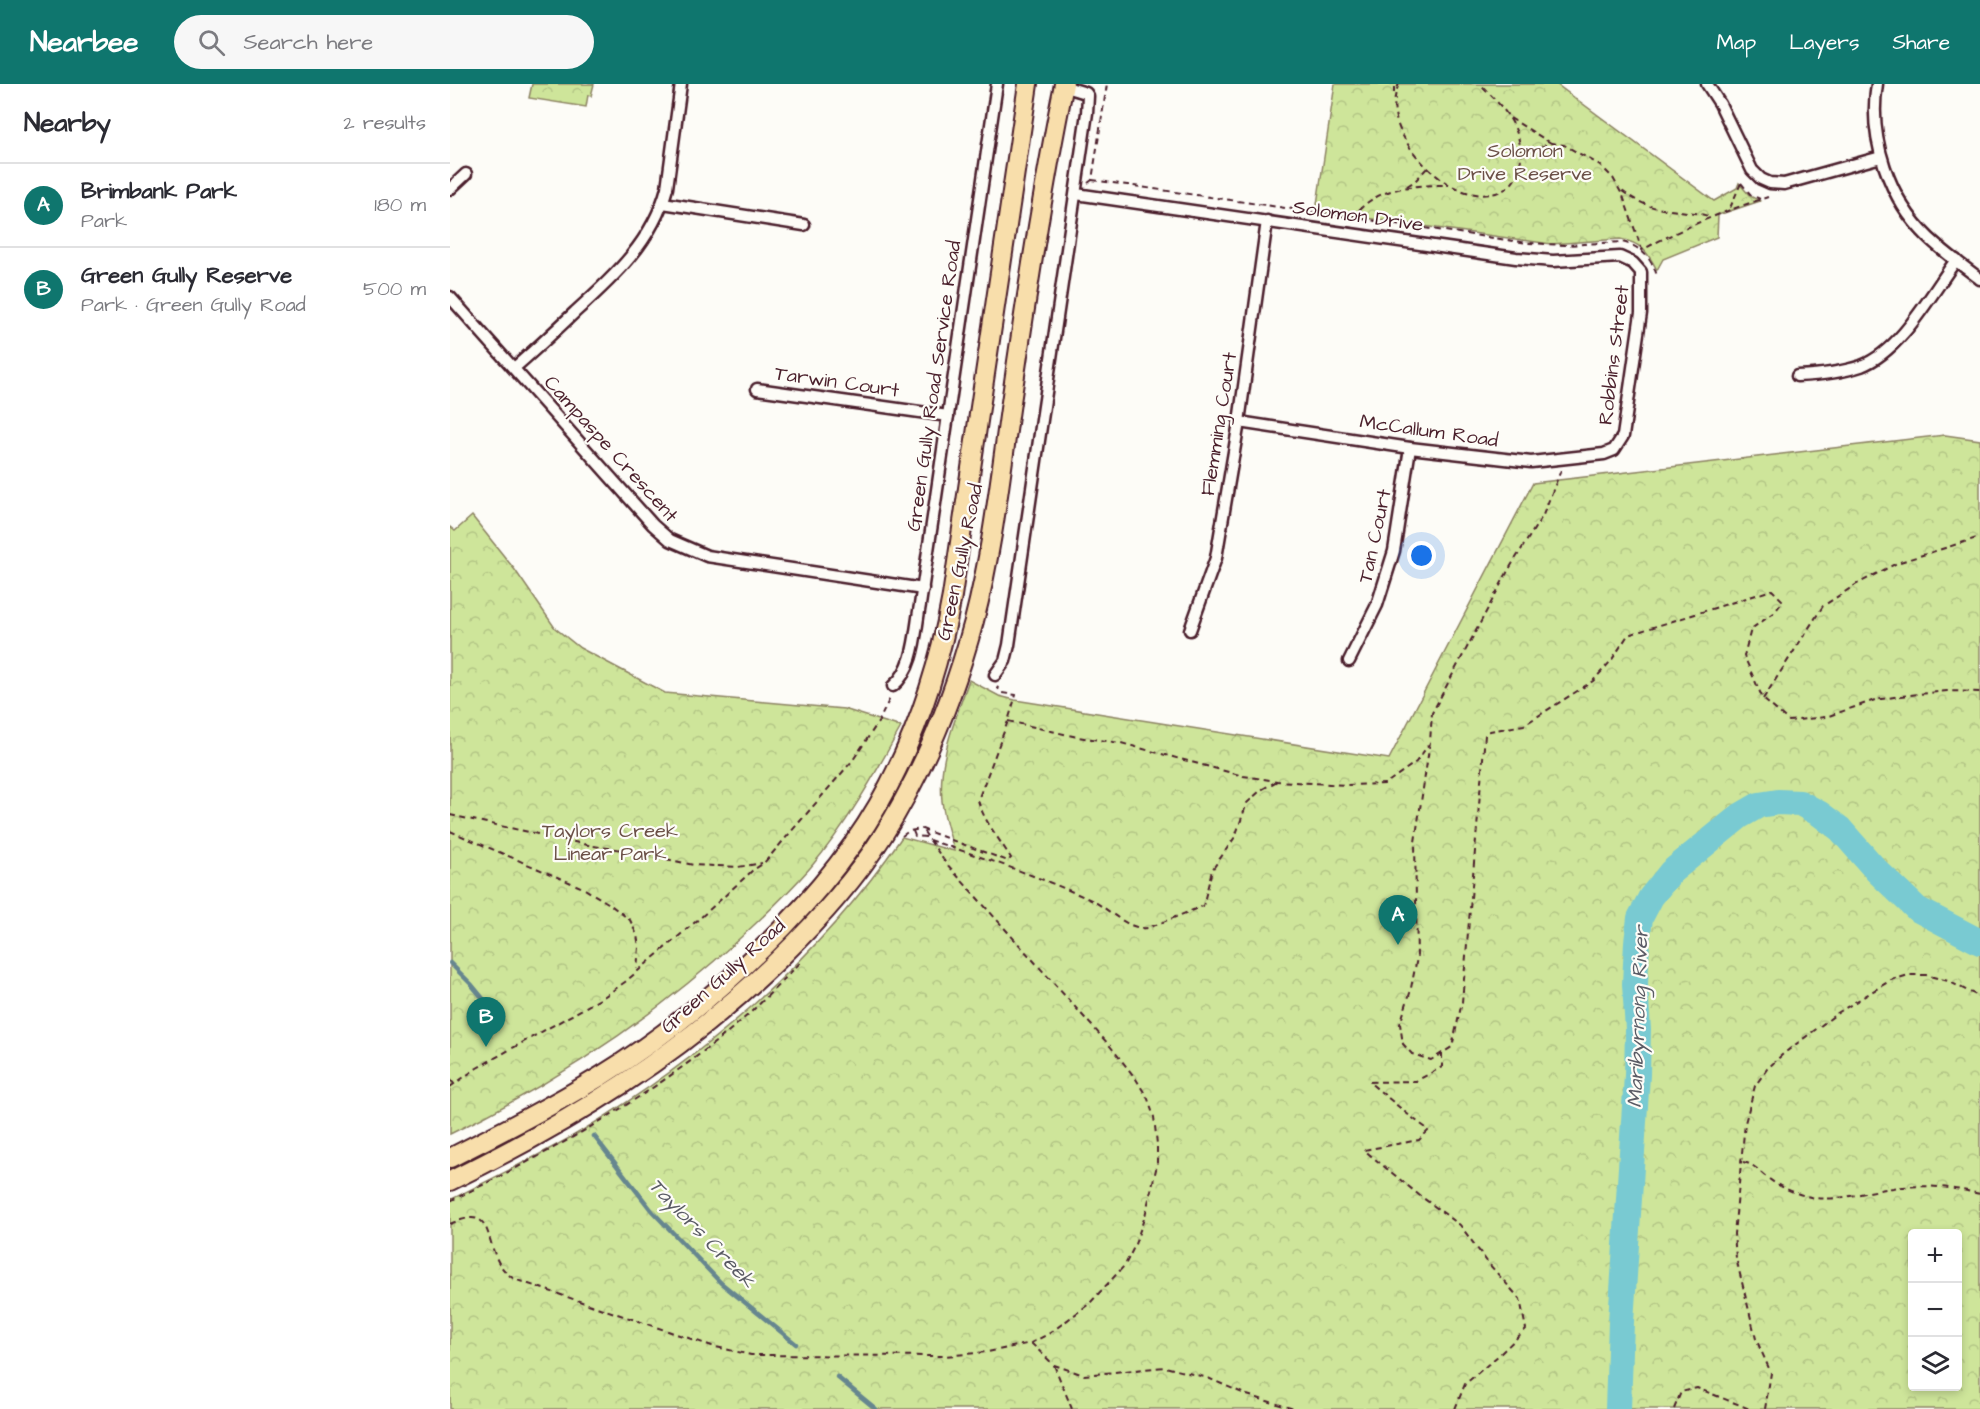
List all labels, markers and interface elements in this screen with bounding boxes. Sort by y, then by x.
search box [174,15,594,69]
text: Nearbee [30,23,138,62]
icon: search [195,26,228,59]
text: Search here [243,27,373,58]
text: Map [1716,28,1756,57]
text: Layers [1789,28,1859,57]
text: Share [1892,28,1950,57]
text: Nearby [24,105,111,141]
text: 2 results [343,109,426,137]
park label: Solomon Drive Reserve [1458,137,1592,188]
text: Brimbank Park [81,176,237,207]
text: A [37,191,50,219]
text: 180 m [374,191,426,219]
street label: Solomon Drive [1291,193,1425,239]
text: Park [81,207,127,235]
street label: Green Gully Road Service Road [900,239,969,533]
text: Green Gully Reserve [81,260,292,291]
text: B [36,275,51,303]
text: 500 m [363,275,426,303]
street label: Robbins Street [1592,283,1636,427]
text: Park · Green Gully Road [81,291,306,319]
street label: Flemming Court [1194,350,1245,498]
street label: Tarwin Court [773,359,901,405]
street label: Campaspe Crescent [537,369,685,529]
street label: McCallum Road [1358,407,1500,455]
street label: Green Gully Road [930,481,991,643]
street label: Tan Court [1351,486,1399,586]
your location [1407,541,1436,570]
park label: Taylors Creek Linear Park [542,817,678,868]
pin: A [1378,896,1418,945]
street label: Green Gully Road [654,912,792,1041]
water label: Maribyrnong River [1620,923,1657,1108]
pin: B [466,998,506,1047]
water label: Taylors Creek [641,1171,763,1296]
map controls [1908,1229,1962,1391]
button: + [1908,1229,1962,1283]
button: − [1908,1283,1962,1337]
button: layers [1908,1337,1962,1391]

